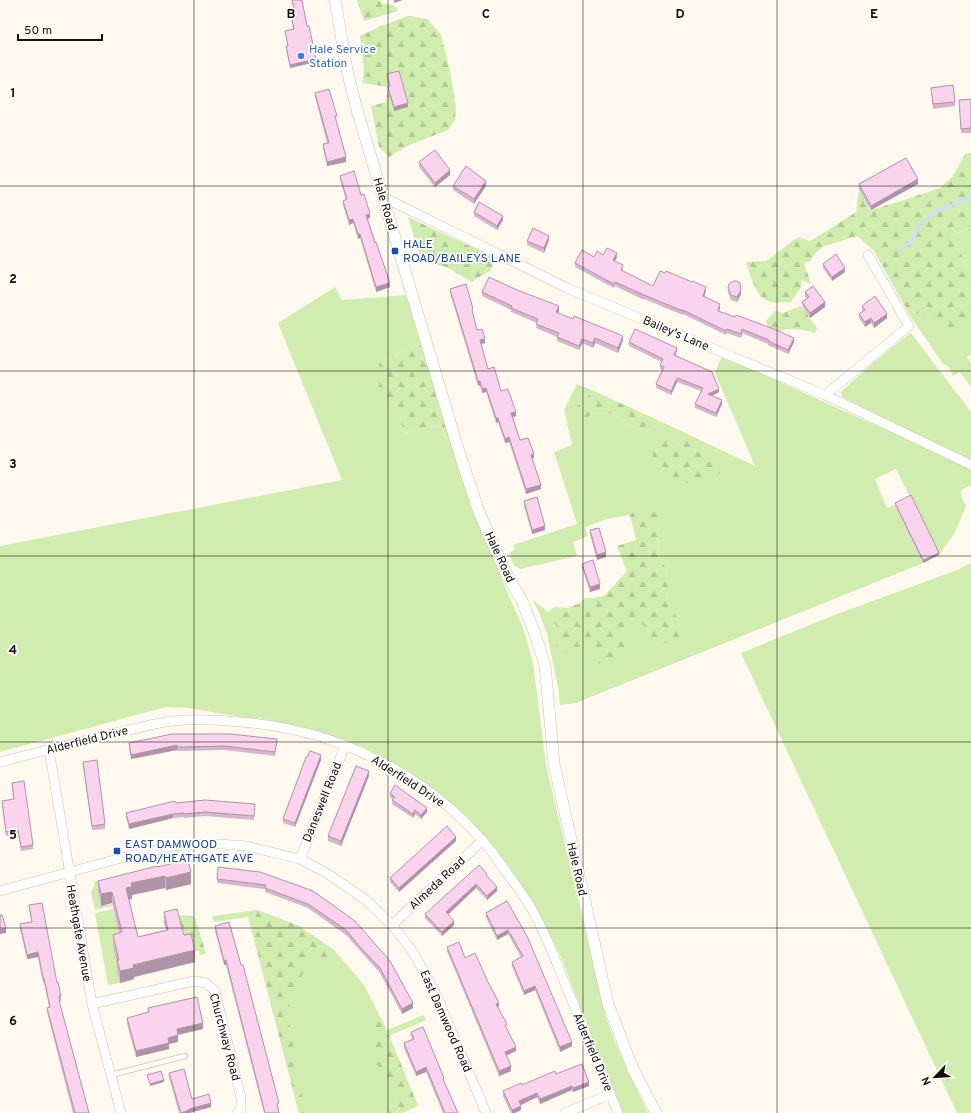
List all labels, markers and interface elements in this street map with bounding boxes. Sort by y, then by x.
text: B [287,7,296,23]
text: C [482,7,490,23]
text: D [675,7,685,23]
text: E [870,7,878,23]
scale bar [18,16,102,42]
text: 50 m [24,23,52,39]
place label: Hale Service Station [309,42,376,72]
marker: Hale Service Station [296,51,306,61]
text: 1 [10,86,16,102]
street label: Hale Road [368,176,400,233]
place label: HALE ROAD/BAILEYS LANE [403,237,521,267]
marker: HALE ROAD/BAILEYS LANE [390,246,400,256]
text: 2 [9,272,17,288]
street label: Bailey's Lane [640,313,711,355]
text: 3 [9,457,17,473]
street label: Hale Road [480,529,518,586]
text: 4 [9,643,17,659]
street label: Alderfield Drive [45,723,130,759]
street label: Alderfield Drive [368,752,447,811]
street label: Daneswell Road [300,760,346,845]
text: 5 [9,828,17,844]
place label: EAST DAMWOOD ROAD/HEATHGATE AVE [125,837,254,867]
street label: Hale Road [562,841,590,898]
marker: EAST DAMWOOD ROAD/HEATHGATE AVE [112,846,122,856]
street label: Almeda Road [406,853,469,914]
street label: Heathgate Avenue [62,883,94,983]
street label: East Damwood Road [415,968,475,1075]
street label: Churchway Road [205,992,243,1083]
street label: Alderfield Drive [568,1011,616,1094]
text: 6 [9,1014,17,1030]
north arrow [915,1057,955,1097]
text: N [919,1074,935,1087]

